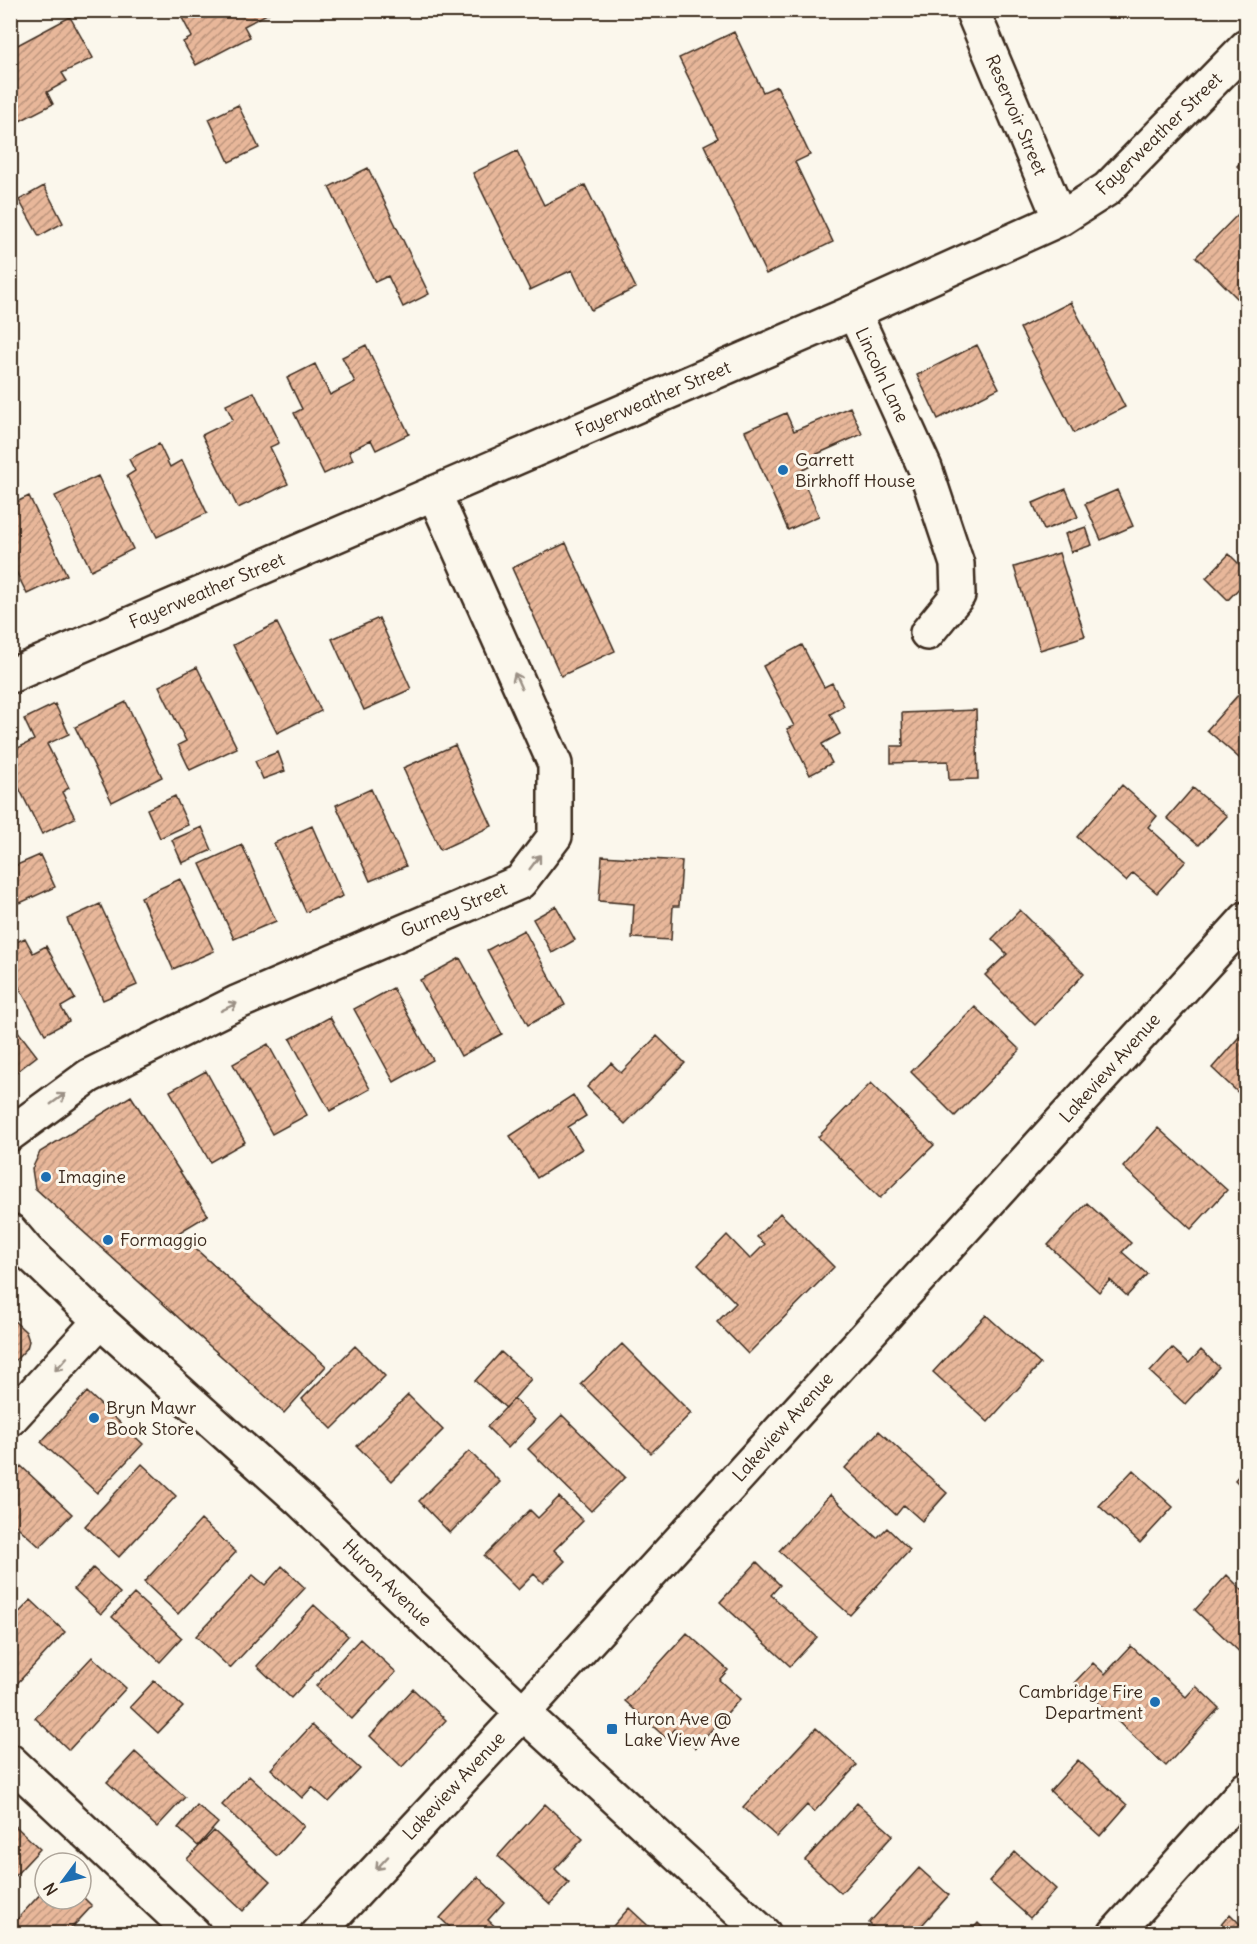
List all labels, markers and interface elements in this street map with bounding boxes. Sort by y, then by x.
street label: Reservoir Street [981,51,1052,178]
street label: Fayerweather Street [1091,67,1227,200]
street label: Lincoln Lane [850,324,914,426]
street label: Fayerweather Street [572,355,734,442]
place label: Garrett Birkhoff House [795,448,915,492]
marker: Garrett Birkhoff House [776,463,790,477]
street label: Fayerweather Street [126,547,288,634]
one-way arrow [512,673,523,691]
one-way arrow [529,854,541,870]
street label: Gurney Street [397,877,511,942]
one-way arrow [219,1000,237,1012]
street label: Lakeview Avenue [1054,1008,1165,1127]
one-way arrow [49,1093,65,1105]
place label: Imagine [58,1165,126,1188]
marker: Imagine [39,1170,53,1184]
place label: Formaggio [120,1228,207,1251]
marker: Formaggio [101,1233,115,1247]
one-way arrow [54,1356,68,1371]
street label: Lakeview Avenue [727,1367,838,1486]
place label: Bryn Mawr Book Store [106,1396,197,1440]
marker: Bryn Mawr Book Store [87,1411,101,1425]
street label: Huron Avenue [338,1534,437,1631]
place label: Cambridge Fire Department [1019,1680,1143,1724]
marker: Cambridge Fire Department [1148,1695,1162,1709]
place label: Huron Ave @ Lake View Ave [624,1707,740,1751]
marker: Huron Ave @ Lake View Ave [605,1722,619,1736]
street label: Lakeview Avenue [398,1727,510,1845]
north arrow [33,1851,93,1911]
one-way arrow [375,1855,390,1870]
text: N [39,1879,62,1899]

